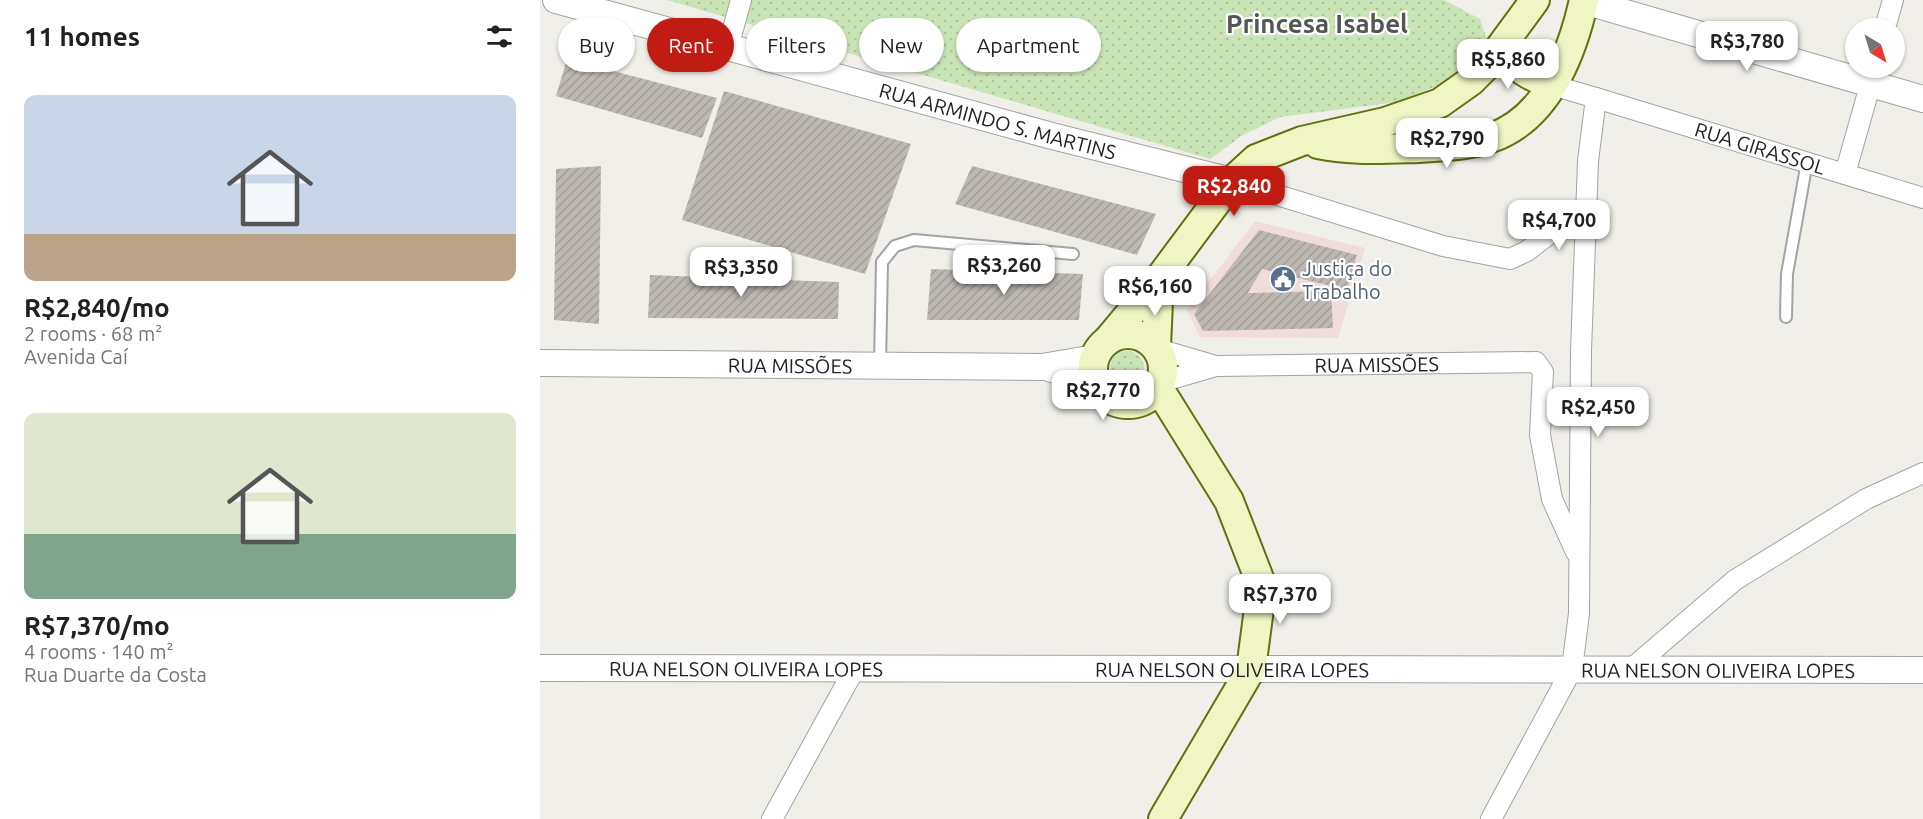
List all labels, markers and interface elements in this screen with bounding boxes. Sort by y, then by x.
district label: Princesa Isabel [1226,9,1408,38]
chip: Buy [558,18,635,72]
chip: Rent [647,18,734,72]
chip: Filters [746,18,847,72]
chip: New [859,18,944,72]
chip: Apartment [956,18,1101,72]
north arrow [1845,18,1905,78]
map controls [1845,18,1905,78]
icon: filters [483,20,516,53]
pin: R$3,780 [1692,21,1802,72]
text: 11 homes [24,22,140,51]
text: R$3,780 [1710,29,1784,52]
pin: R$5,860 [1453,39,1563,90]
text: R$5,860 [1471,47,1545,70]
street label: RUA ARMINDO S. MARTINS [877,78,1119,163]
street label: RUA GIRASSOL [1692,117,1828,179]
pin: R$2,790 [1392,118,1502,169]
text: R$2,790 [1410,126,1484,149]
icon: home [216,134,324,242]
pin: R$2,840 [1179,166,1289,217]
text: R$2,840 [1197,174,1271,197]
pin: R$4,700 [1504,200,1614,251]
text: R$4,700 [1522,208,1596,231]
pin: R$3,260 [949,245,1059,296]
pin: R$3,350 [686,247,796,298]
text: R$3,260 [967,253,1041,276]
text: R$3,350 [704,255,778,278]
place label: Justiça do Trabalho [1302,257,1392,303]
public building icon: Justiça do Trabalho [1268,264,1298,294]
pin: R$6,160 [1100,266,1210,317]
text: R$6,160 [1118,274,1192,297]
text: R$2,840/mo [24,293,170,322]
text: 2 rooms · 68 m² [24,322,162,345]
text: Avenida Caí [24,345,128,368]
street label: RUA MISSÕES [1314,351,1439,376]
street label: RUA MISSÕES [728,353,852,377]
pin: R$2,770 [1048,370,1158,421]
text: R$2,770 [1066,378,1140,401]
pin: R$2,450 [1543,387,1653,438]
text: R$2,450 [1561,395,1635,418]
icon: home [216,452,324,560]
pin: R$7,370 [1225,574,1335,625]
text: R$7,370 [1243,582,1317,605]
text: R$7,370/mo [24,611,170,640]
text: 4 rooms · 140 m² [24,640,174,663]
street label: RUA NELSON OLIVEIRA LOPES [609,657,883,680]
street label: RUA NELSON OLIVEIRA LOPES [1095,657,1369,681]
street label: RUA NELSON OLIVEIRA LOPES [1581,658,1855,681]
text: Rua Duarte da Costa [24,663,207,686]

